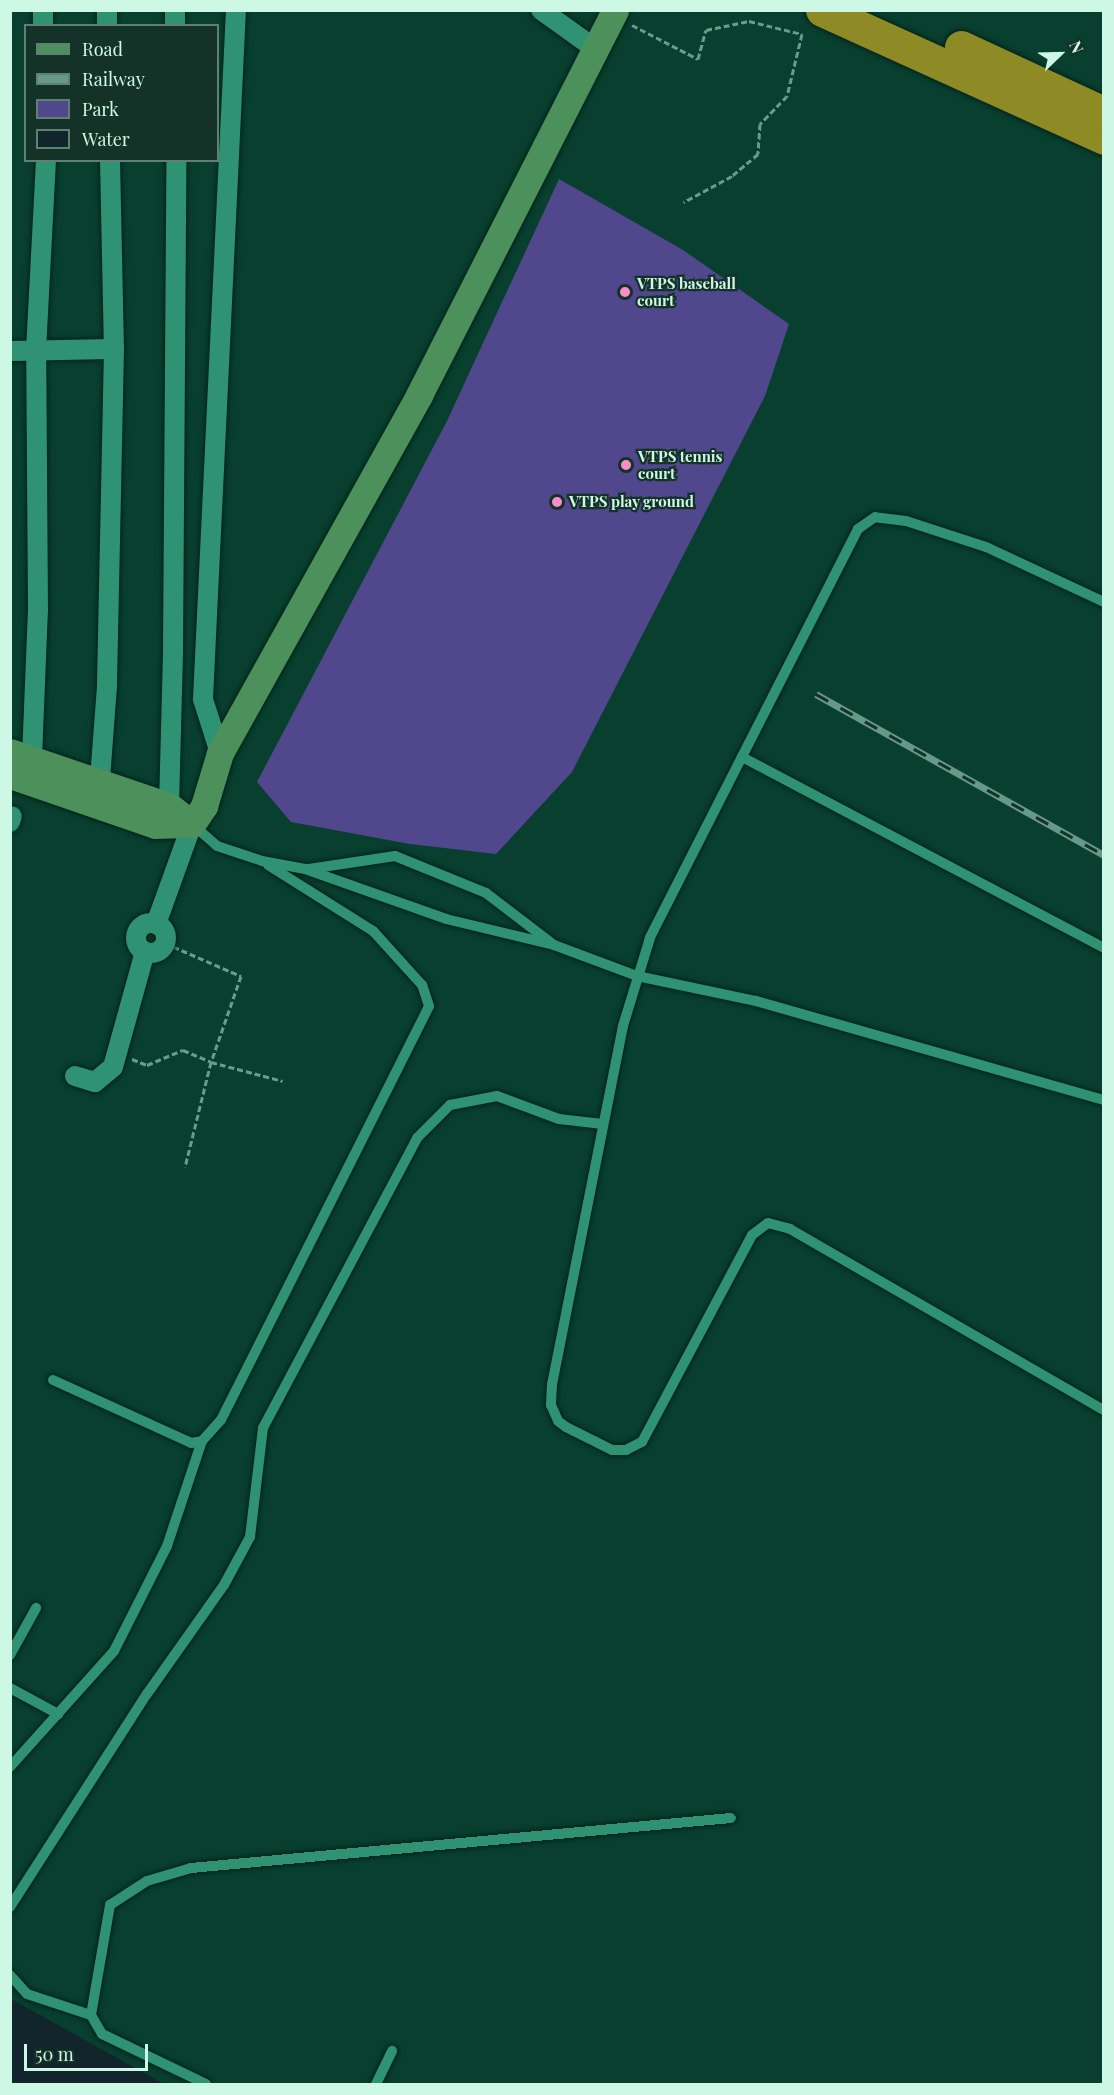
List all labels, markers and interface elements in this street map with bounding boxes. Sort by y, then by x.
legend [24,24,219,162]
north arrow [1030,24,1090,84]
text: Road [82,37,123,61]
text: N [1065,37,1089,56]
text: Railway [82,67,145,91]
text: Park [82,97,119,121]
text: Water [82,127,130,151]
place label: VTPS baseball court [637,274,736,309]
marker: VTPS baseball court [618,285,632,299]
place label: VTPS tennis court [638,447,723,482]
marker: VTPS tennis court [619,458,633,472]
place label: VTPS play ground [569,493,694,511]
marker: VTPS play ground [550,495,564,509]
scale bar [27,2032,152,2070]
text: 50 m [35,2042,74,2066]

